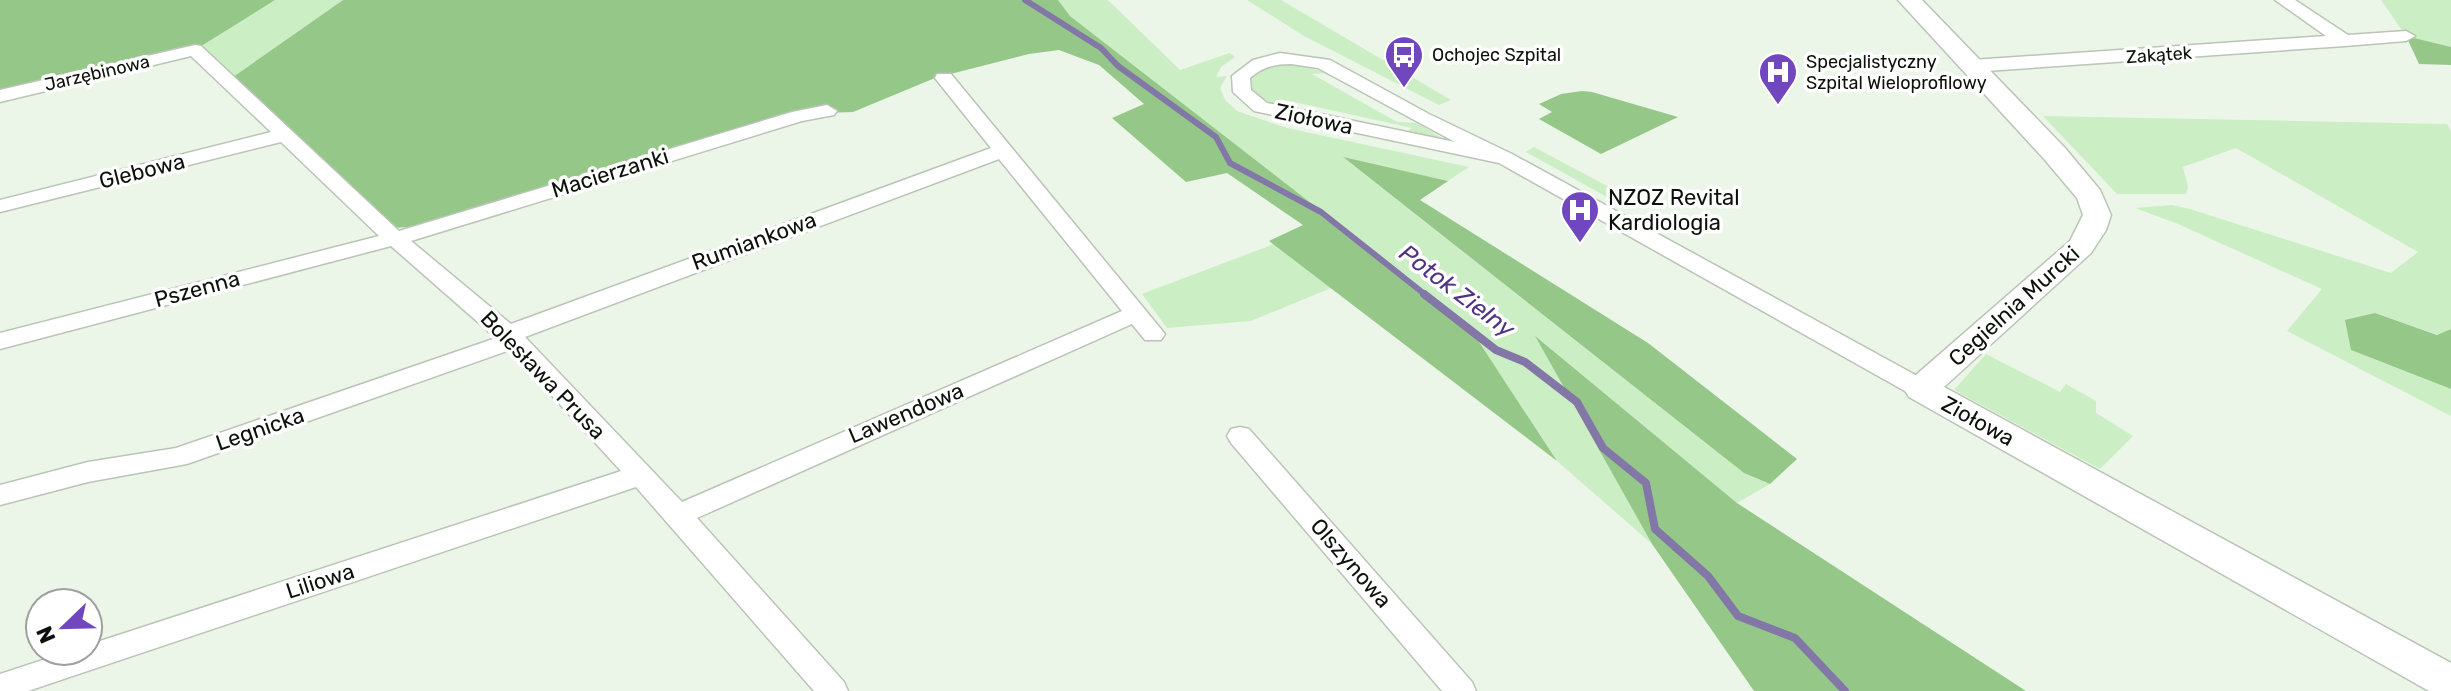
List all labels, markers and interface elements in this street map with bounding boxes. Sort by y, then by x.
bus stop icon: Ochojec Szpital [1383,34,1425,89]
street label: Zakątek [2125,42,2193,68]
place label: Ochojec Szpital [1432,44,1561,66]
street label: Jarzębinowa [42,50,152,96]
hospital icon: Specjalistyczny Szpital Wieloprofilowy [1757,51,1799,106]
place label: Specjalistyczny Szpital Wieloprofilowy [1806,51,1987,94]
street label: Ziołowa [1273,98,1355,140]
street label: Macierzanki [548,142,672,204]
street label: Glebowa [96,147,188,195]
place label: NZOZ Revital Kardiologia [1608,184,1740,236]
hospital icon: NZOZ Revital Kardiologia [1559,189,1601,244]
street label: Rumiankowa [688,206,820,276]
water label: Potok Zielny [1394,239,1521,344]
street label: Cegielnia Murcki [1943,240,2085,372]
street label: Pszenna [151,265,243,313]
street label: Bolesława Prusa [475,305,611,445]
street label: Lawendowa [844,377,968,449]
street label: Ziołowa [1937,390,2019,452]
street label: Legnicka [212,401,308,457]
street label: Olszynowa [1305,513,1397,613]
street label: Liliowa [282,557,358,605]
north arrow [24,587,104,667]
text: N [31,622,62,647]

